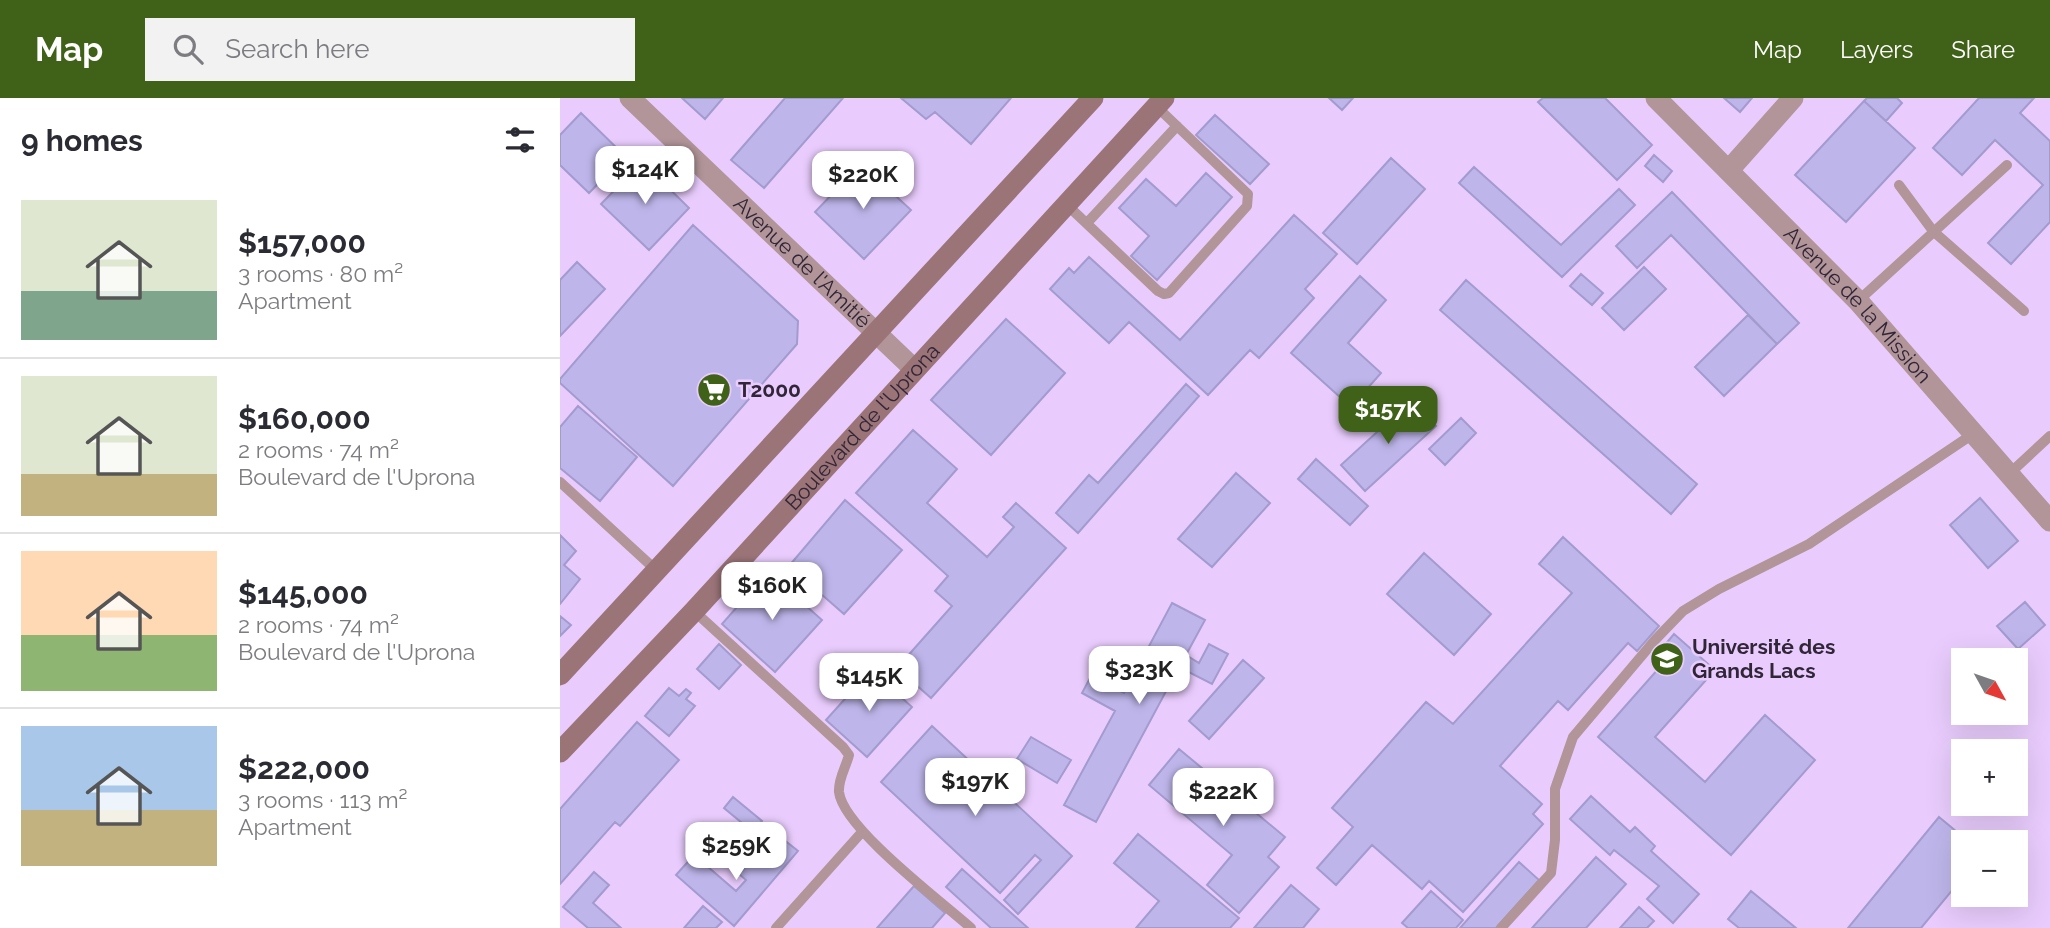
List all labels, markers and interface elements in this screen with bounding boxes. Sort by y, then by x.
search box [145,18,635,81]
text: Map [35,30,103,69]
icon: search [169,30,207,68]
text: Search here [225,34,370,64]
text: Map [1753,35,1802,64]
text: Layers [1840,35,1913,64]
text: Share [1951,35,2015,64]
icon: filters [501,121,539,159]
text: 9 homes [21,123,143,158]
pin: $124K [596,146,694,206]
pin: $220K [814,152,912,211]
text: $124K [611,155,679,182]
text: $220K [828,160,898,187]
street label: Avenue de l'Amitié [729,191,876,333]
street label: Avenue de la Mission [1779,221,1937,388]
text: $157,000 [238,225,366,260]
icon: home [77,228,161,312]
text: 3 rooms · 80 m² [238,260,403,287]
text: Apartment [238,287,352,314]
street label: Boulevard de l'Uprona [780,338,945,515]
supermarket icon: T2000 [695,371,733,409]
place label: T2000 [738,377,801,402]
pin: $157K [1339,386,1437,446]
text: $157K [1355,395,1421,422]
text: $160,000 [238,401,371,436]
icon: home [77,404,161,488]
text: 2 rooms · 74 m² [238,436,399,463]
text: Boulevard de l'Uprona [238,463,475,490]
pin: $160K [723,562,821,622]
text: $160K [737,571,807,598]
text: $145,000 [238,576,368,611]
icon: home [77,579,161,663]
text: 2 rooms · 74 m² [238,611,399,638]
place label: Université des Grands Lacs [1692,634,1835,683]
text: Boulevard de l'Uprona [238,638,475,665]
school or university icon: Université des Grands Lacs [1648,640,1686,678]
pin: $323K [1090,646,1188,706]
north arrow [1951,648,2028,724]
map controls [1951,648,2028,907]
pin: $145K [820,654,918,713]
text: $323K [1105,655,1173,682]
text: $145K [835,662,903,689]
button: + [1951,739,2028,816]
text: $222,000 [238,751,370,786]
icon: home [77,754,161,838]
pin: $197K [926,758,1024,818]
text: $197K [941,767,1009,794]
pin: $222K [1174,768,1272,828]
text: $222K [1189,777,1257,804]
text: 3 rooms · 113 m² [238,786,407,813]
text: Apartment [238,813,352,840]
pin: $259K [687,822,785,882]
button: − [1951,830,2028,907]
text: $259K [701,831,771,858]

